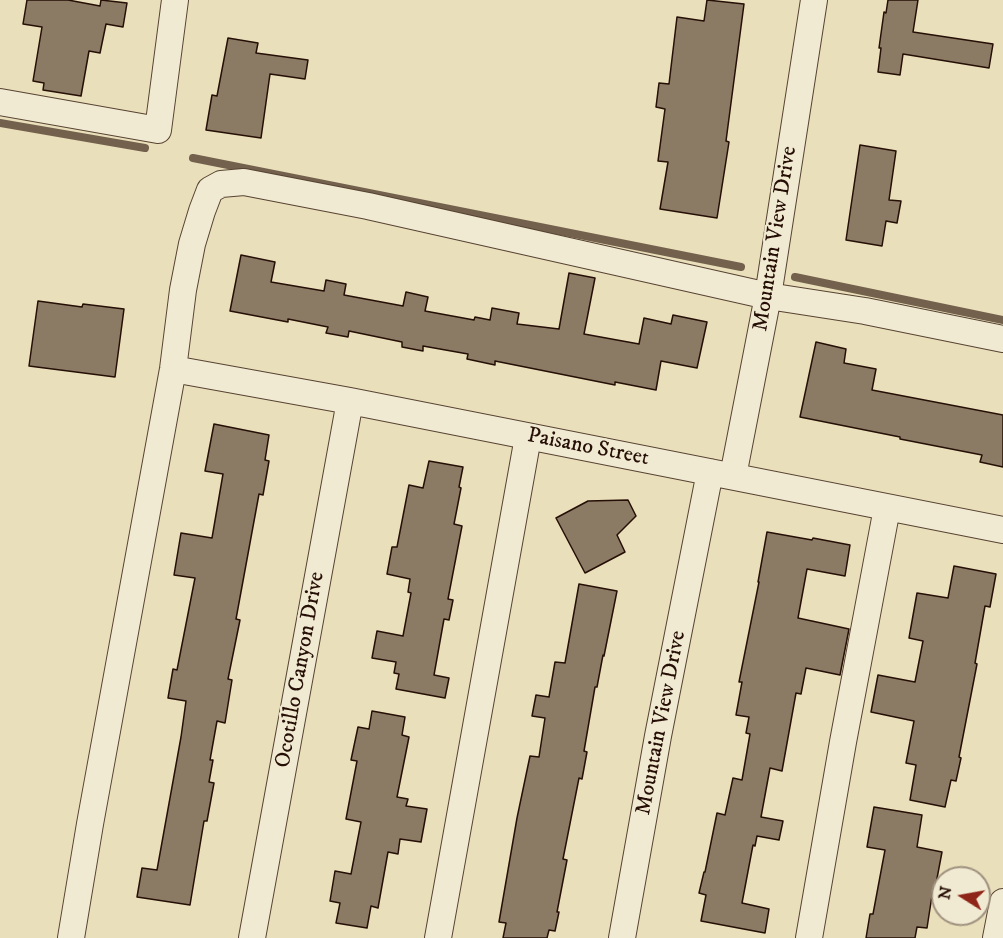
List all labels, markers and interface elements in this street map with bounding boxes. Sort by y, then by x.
street label: Mountain View Drive [748,145,804,333]
street label: Paisano Street [525,423,651,473]
street label: Ocotillo Canyon Drive [271,570,331,770]
street label: Mountain View Drive [631,629,693,817]
north arrow [931,866,991,926]
text: N [934,885,956,901]

